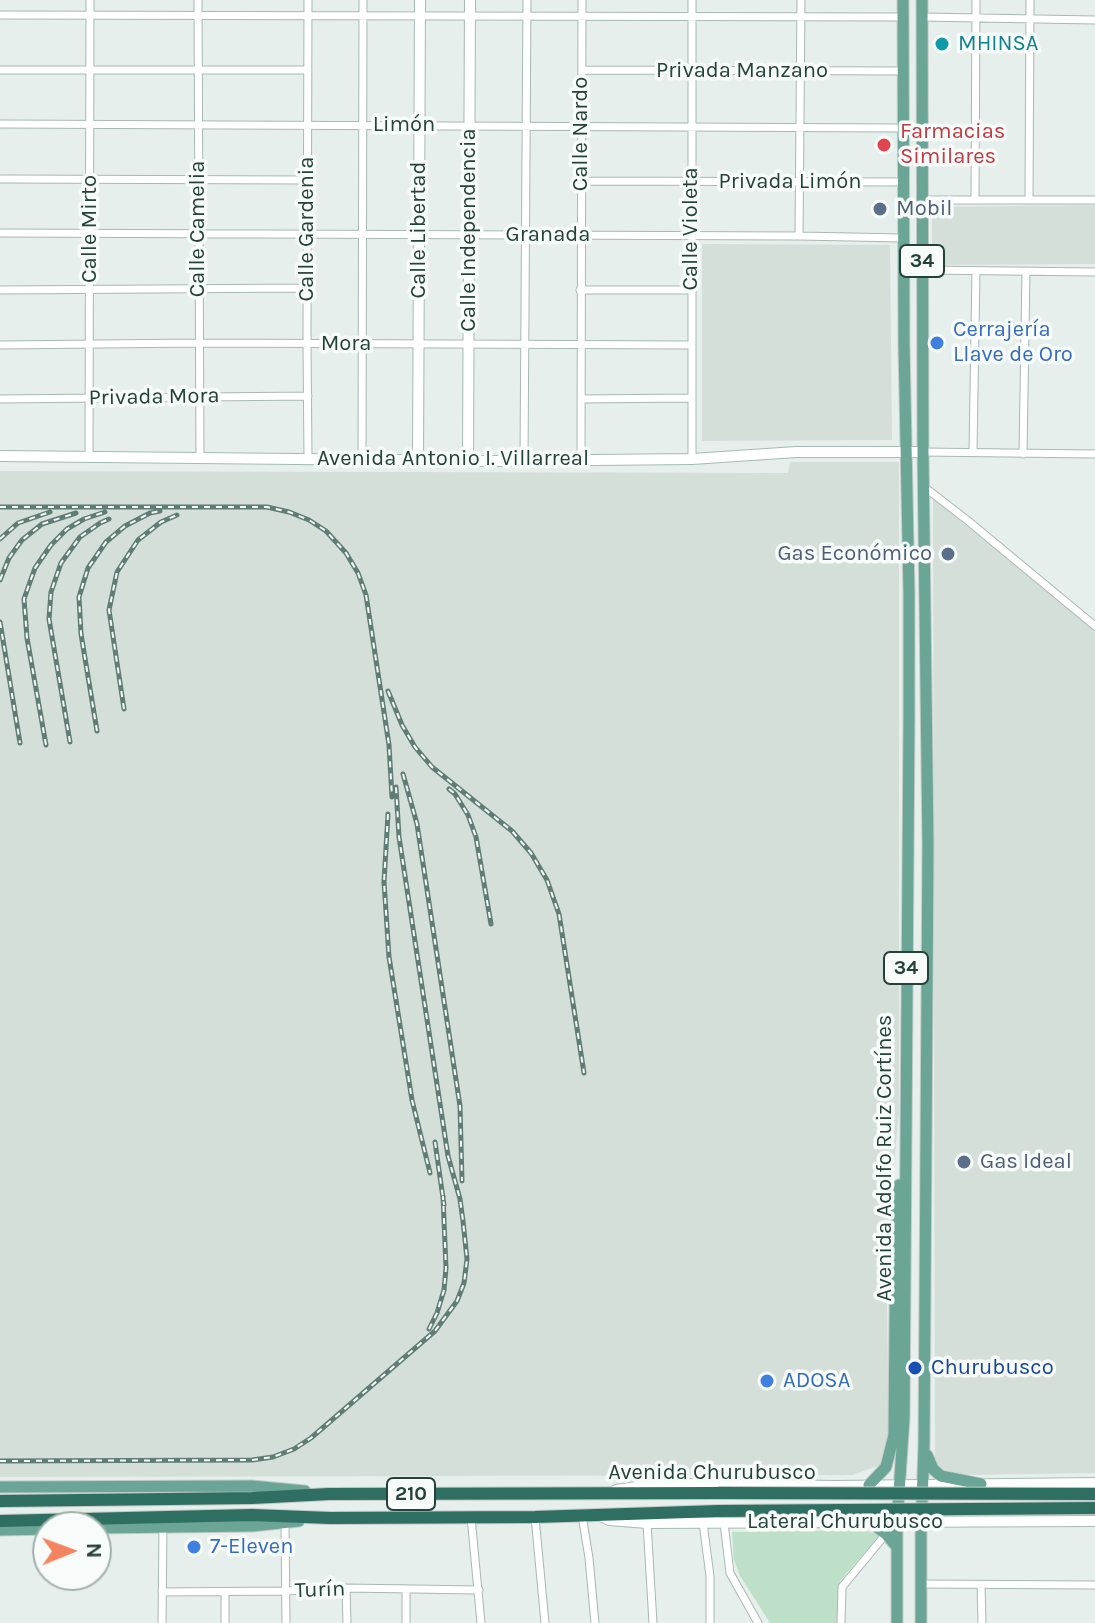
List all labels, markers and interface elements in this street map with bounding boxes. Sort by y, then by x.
place label: MHINSA [958,31,1038,57]
marker: MHINSA [933,35,951,53]
street label: Privada Manzano [656,58,828,84]
street label: Calle Nardo [568,77,594,191]
street label: Limón [373,112,435,138]
place label: Farmacias Similares [900,119,1005,170]
street label: Calle Independencia [456,128,482,332]
marker: Farmacias Similares [875,136,893,154]
street label: Calle Gardenia [294,157,320,301]
street label: Calle Camelia [185,161,211,297]
street label: Calle Libertad [406,162,432,298]
street label: Calle Violeta [678,167,704,291]
street label: Privada Limón [719,169,861,195]
street label: Calle Mirto [77,175,103,283]
place label: Mobil [896,196,952,222]
marker: Mobil [871,200,889,218]
street label: Granada [506,222,590,248]
road number: 34 [900,245,944,277]
place label: Cerrajería Llave de Oro [953,317,1073,368]
street label: Mora [321,331,371,357]
marker: Cerrajería Llave de Oro [928,334,946,352]
street label: Privada Mora [88,383,220,411]
street label: Avenida Antonio I. Villarreal [317,446,589,472]
place label: Gas Económico [777,541,932,567]
marker: Gas Económico [939,545,957,563]
road number: 34 [884,952,928,984]
street label: Avenida Adolfo Ruiz Cortínes [872,1015,898,1301]
place label: Gas Ideal [980,1149,1072,1175]
marker: Gas Ideal [955,1153,973,1171]
place label: Churubusco [931,1355,1054,1381]
marker: Churubusco [906,1359,924,1377]
place label: ADOSA [783,1368,850,1394]
marker: ADOSA [758,1372,776,1390]
street label: Avenida Churubusco [608,1460,816,1486]
road number: 210 [387,1478,435,1510]
street label: Lateral Churubusco [747,1509,943,1535]
north arrow [32,1511,112,1591]
place label: 7-Eleven [210,1534,293,1560]
marker: 7-Eleven [185,1538,203,1556]
text: N [81,1542,107,1559]
street label: Turín [294,1576,346,1604]

